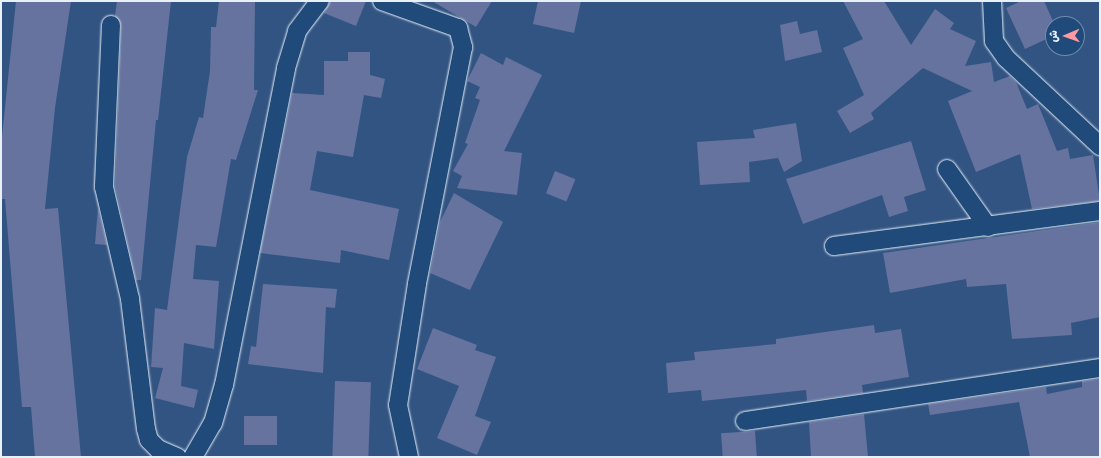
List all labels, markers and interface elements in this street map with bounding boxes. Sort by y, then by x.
north arrow [1045,16,1085,56]
text: ش [1047,30,1060,43]

